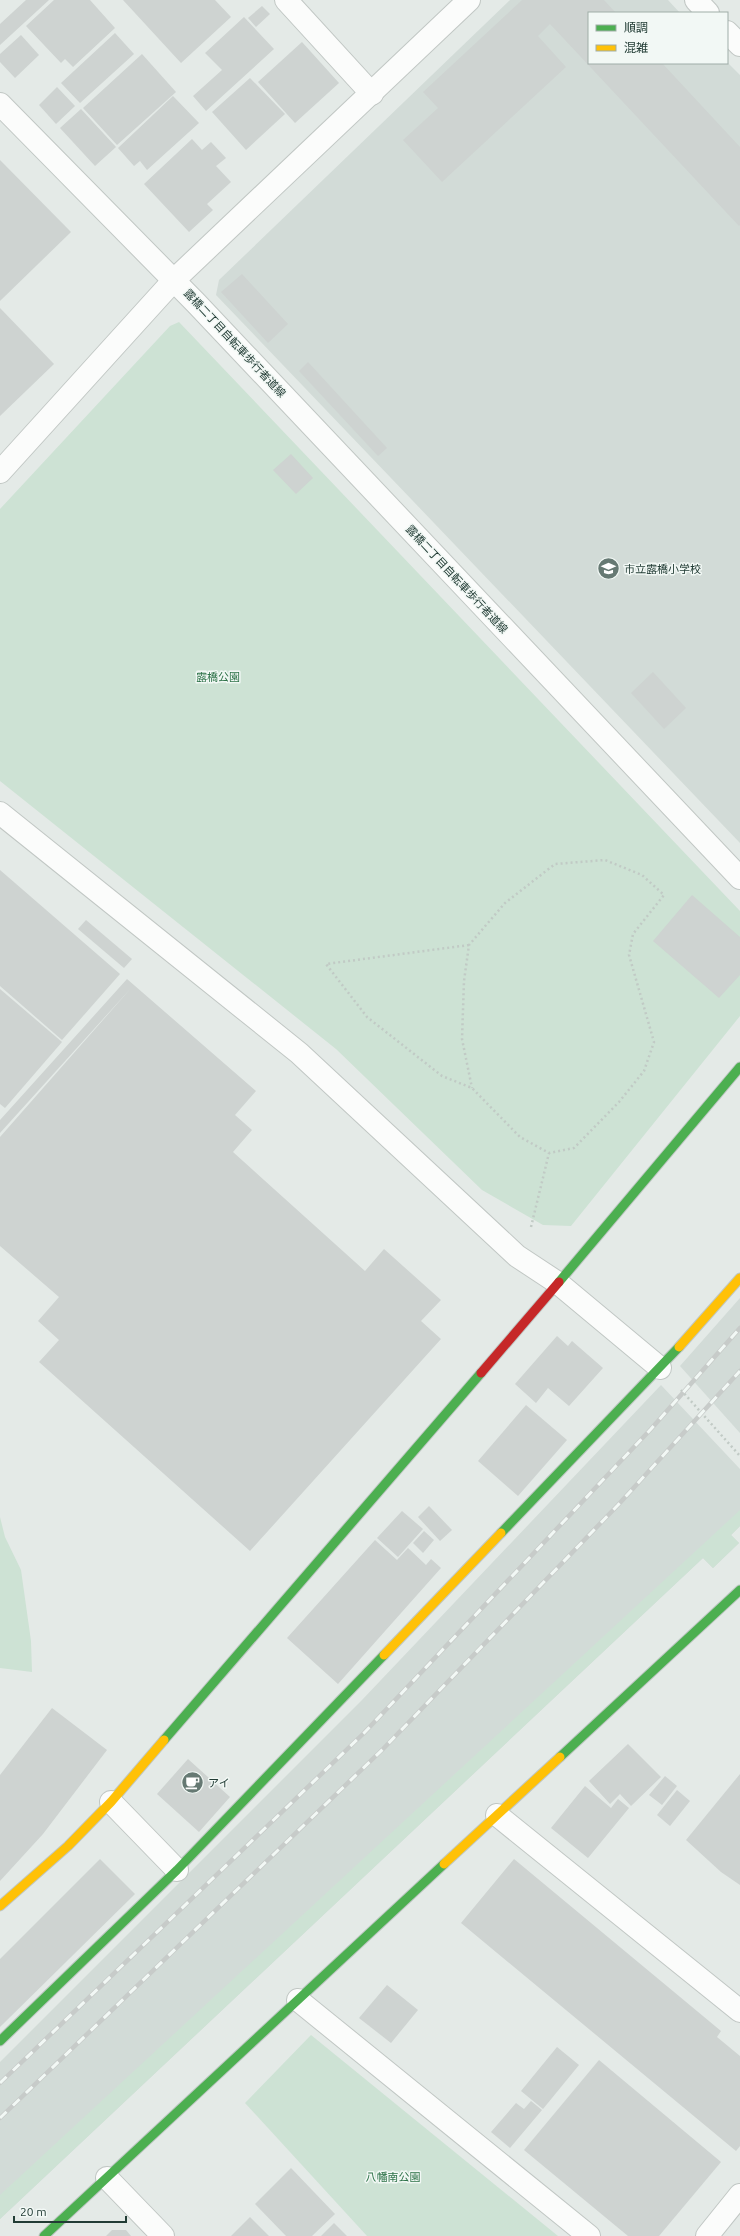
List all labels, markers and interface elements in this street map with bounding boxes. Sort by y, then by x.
legend [588,12,728,64]
text: 順調 [624,21,648,34]
text: 混雑 [624,41,648,54]
street label: 露橋二丁目自転車歩行者道線 [182,287,288,399]
street label: 露橋二丁目自転車歩行者道線 [404,523,510,635]
school or university icon: 市立露橋小学校 [596,556,622,582]
place label: 市立露橋小学校 [624,563,701,575]
park label: 露橋公園 [196,671,240,683]
cafe icon: アイ [180,1770,206,1796]
place label: アイ [208,1777,229,1789]
park label: 八幡南公園 [366,2171,421,2183]
scale bar [14,2198,126,2224]
text: 20 m [20,2205,47,2218]

